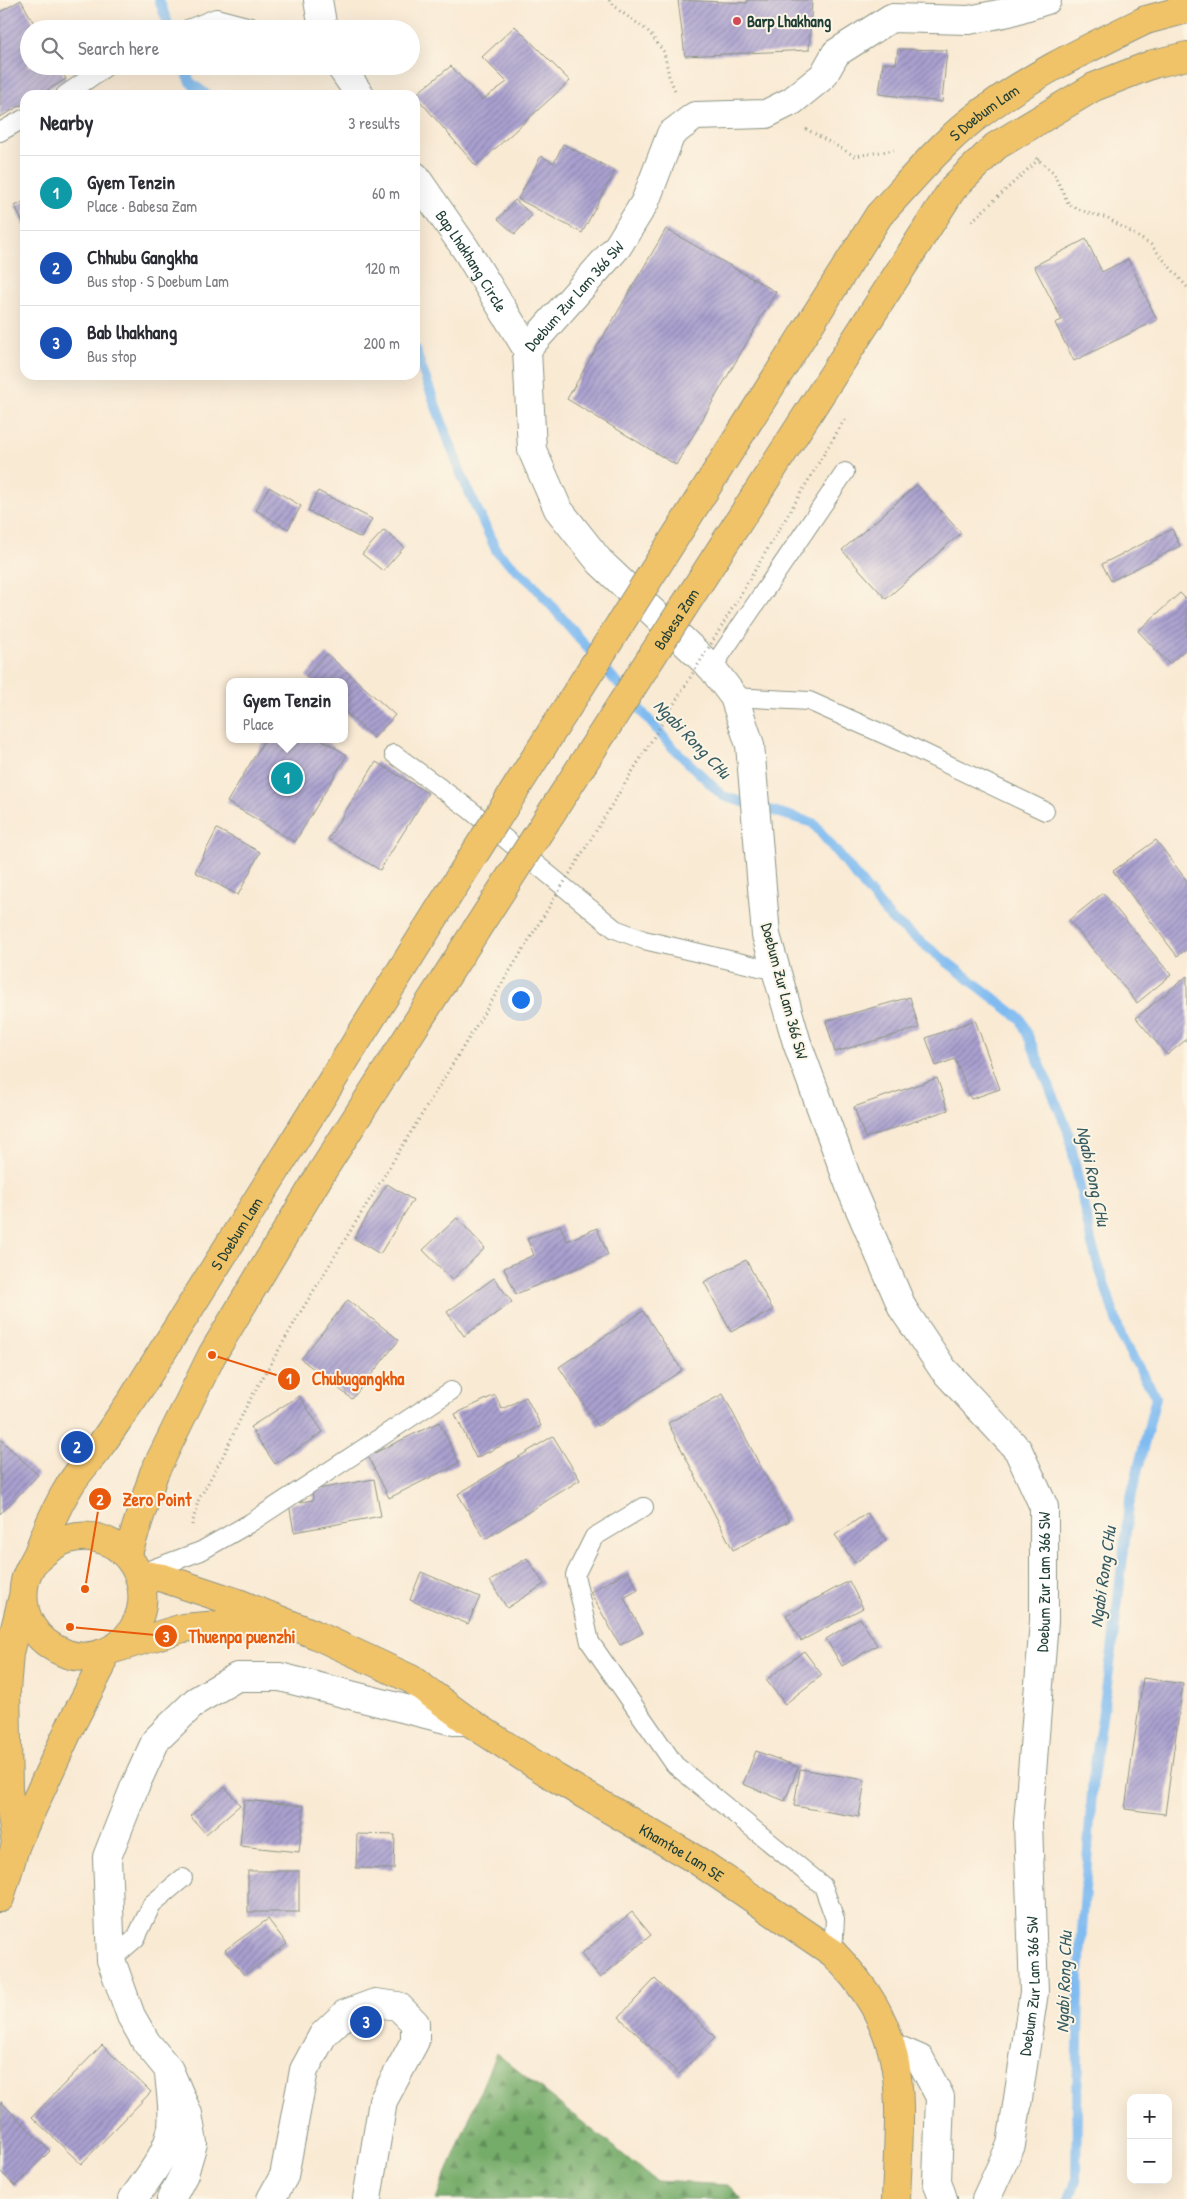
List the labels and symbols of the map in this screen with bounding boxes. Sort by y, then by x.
place label: Barp Lhakhang [747,10,831,33]
marker: Barp Lhakhang [731,15,743,27]
street label: S Doebum Lam [944,79,1023,146]
street label: Bap Lhakhang Circle [431,205,513,316]
street label: Doebum Zur Lam 366 SW [519,236,629,356]
street label: Babesa Zam [648,584,704,654]
water label: Ngabi Rong CHu [648,693,738,785]
pin: 1 [271,759,303,797]
street label: Doebum Zur Lam 366 SW [756,921,814,1062]
your location [508,987,534,1013]
water label: Ngabi Rong CHu [1071,1124,1117,1230]
street label: S Doebum Lam [205,1193,268,1274]
callout: Chubugangkha [276,1362,414,1395]
text: Chubugangkha [312,1366,405,1392]
text: 1 [286,1368,292,1389]
pin: 2 [61,1428,93,1466]
callout: Zero Point [87,1483,201,1516]
text: Zero Point [123,1487,192,1512]
text: 2 [96,1489,104,1510]
street label: Doebum Zur Lam 366 SW [1031,1512,1055,1653]
water label: Ngabi Rong CHu [1083,1523,1122,1629]
callout: Thuenpa puenzhi [154,1620,305,1653]
text: Thuenpa puenzhi [188,1624,295,1650]
text: 3 [163,1626,170,1647]
street label: Khamtoe Lam SE [635,1818,728,1887]
street label: Doebum Zur Lam 366 SW [1014,1916,1045,2057]
water label: Ngabi Rong CHu [1049,1929,1078,2033]
pin: 3 [350,2003,382,2041]

